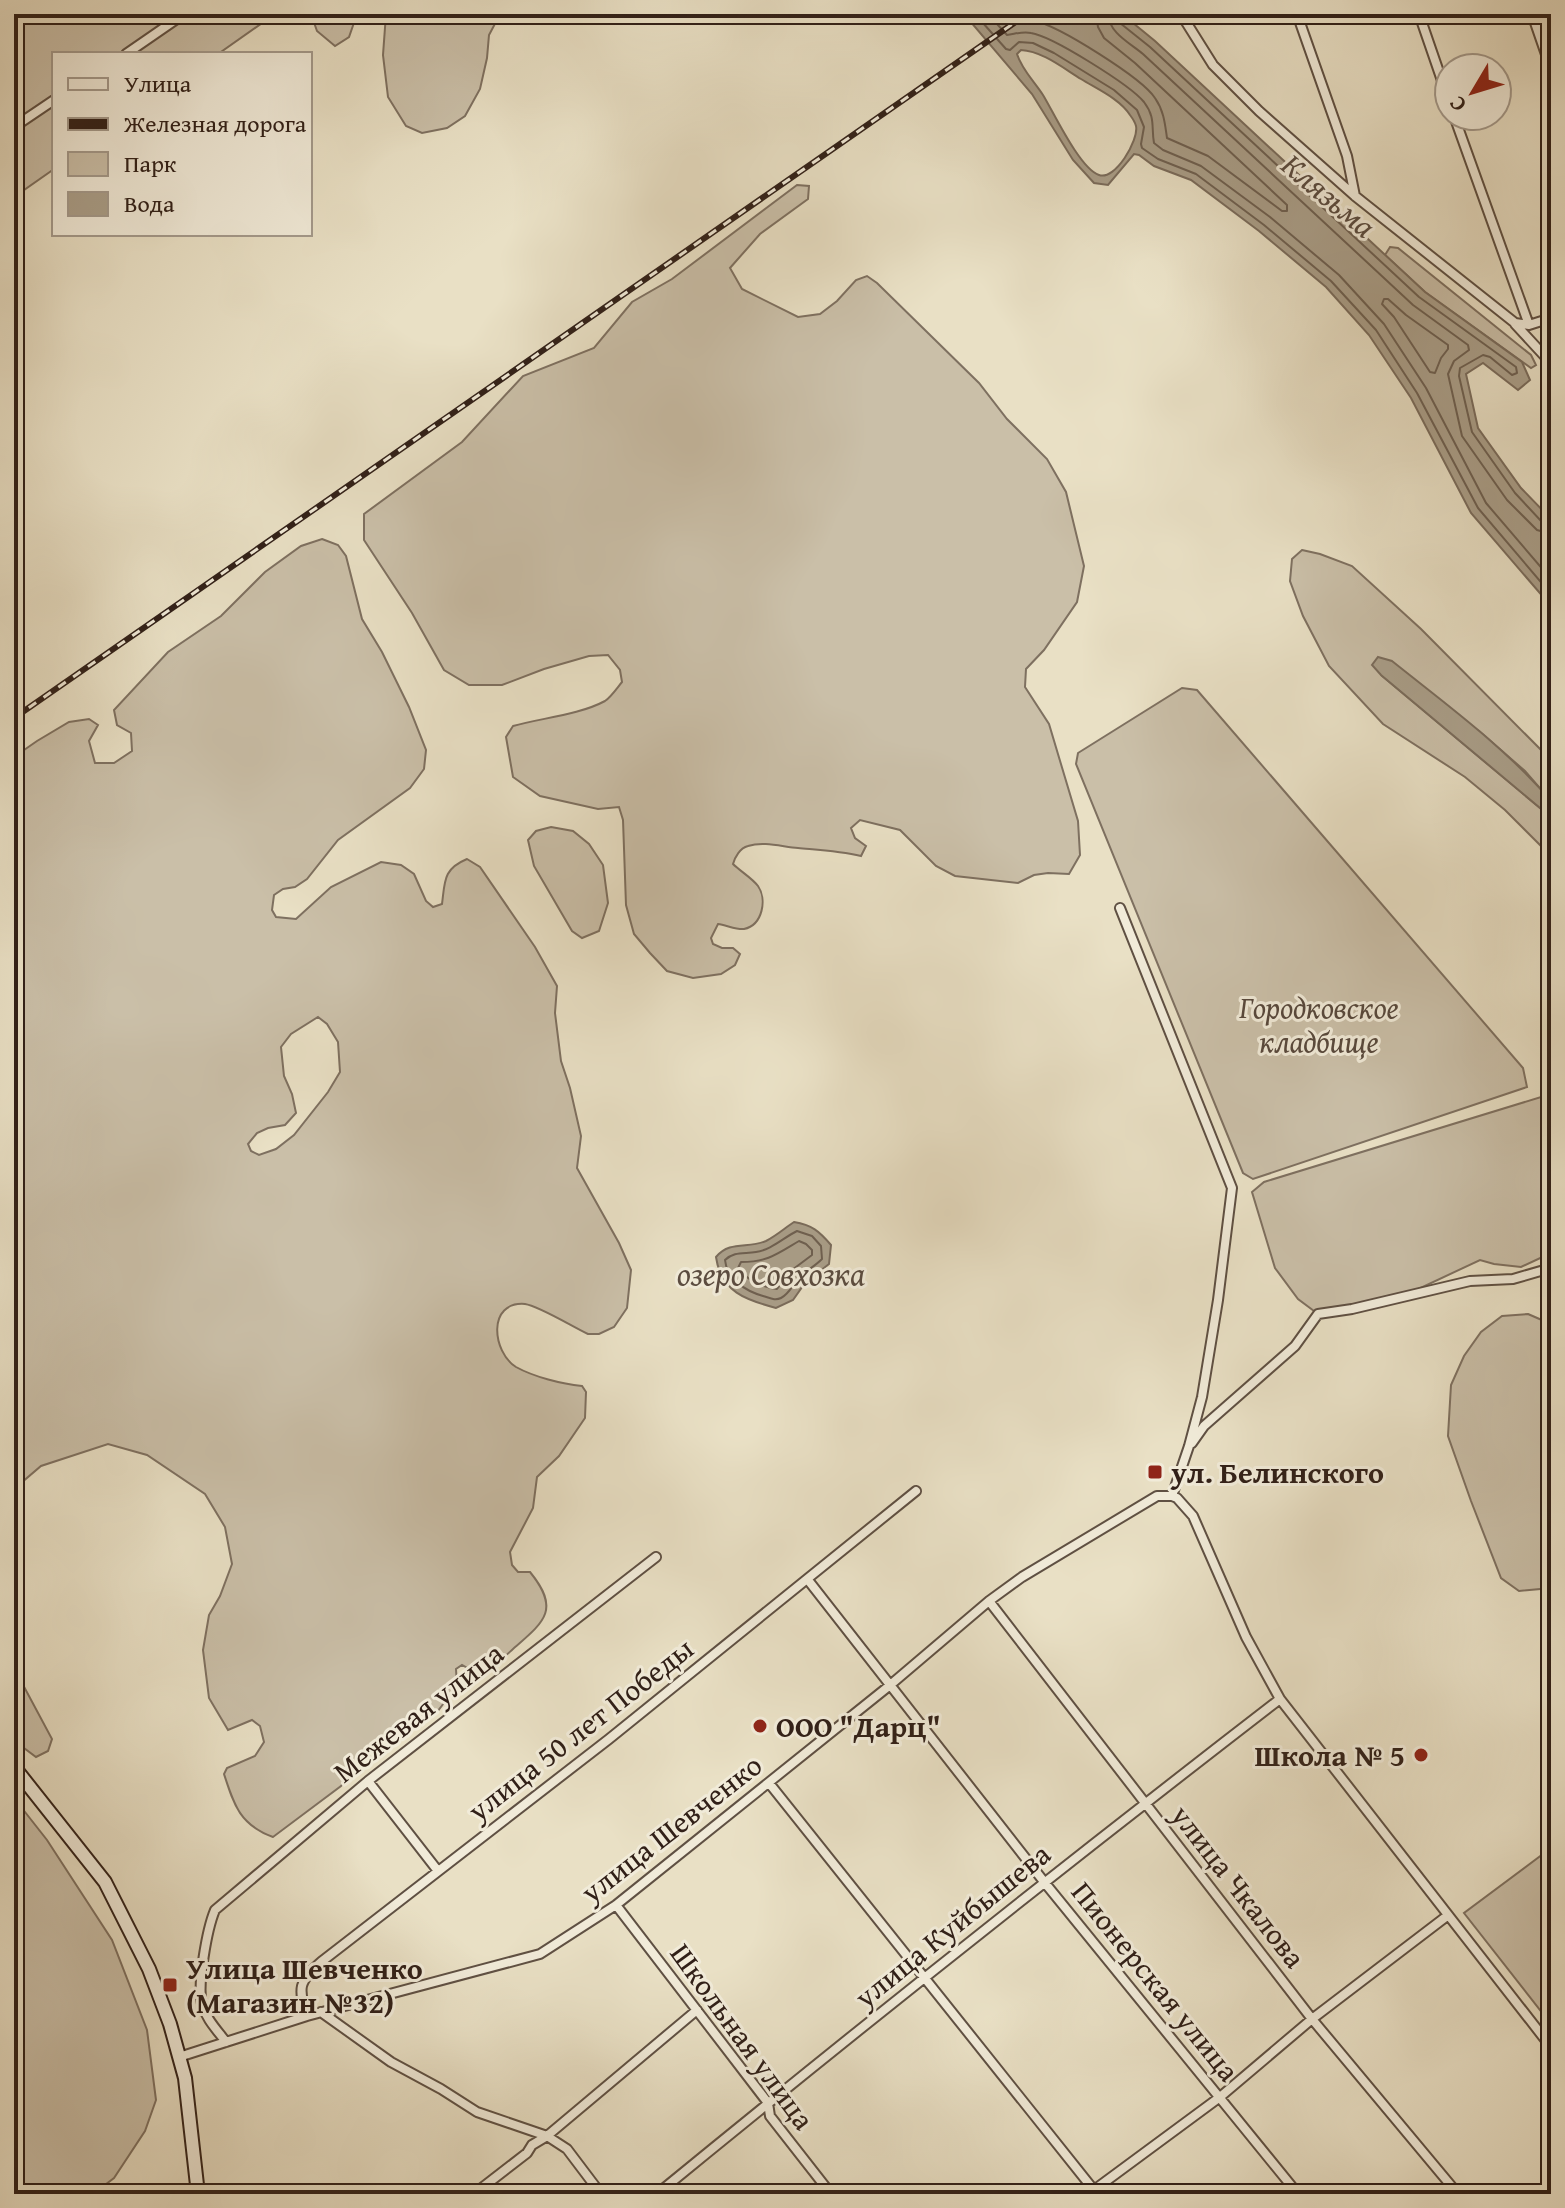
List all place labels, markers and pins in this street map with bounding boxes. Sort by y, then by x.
place label: ул. Белинского [1170,1450,1384,1494]
marker: ул. Белинского [1146,1463,1164,1481]
place label: ООО "Дарц" [776,1704,941,1748]
marker: ООО "Дарц" [751,1717,769,1735]
place label: Школа № 5 [1255,1733,1405,1777]
marker: Школа № 5 [1412,1746,1430,1764]
place label: Улица Шевченко (Магазин №32) [186,1946,423,2024]
marker: Улица Шевченко (Магазин №32) [161,1976,179,1994]

